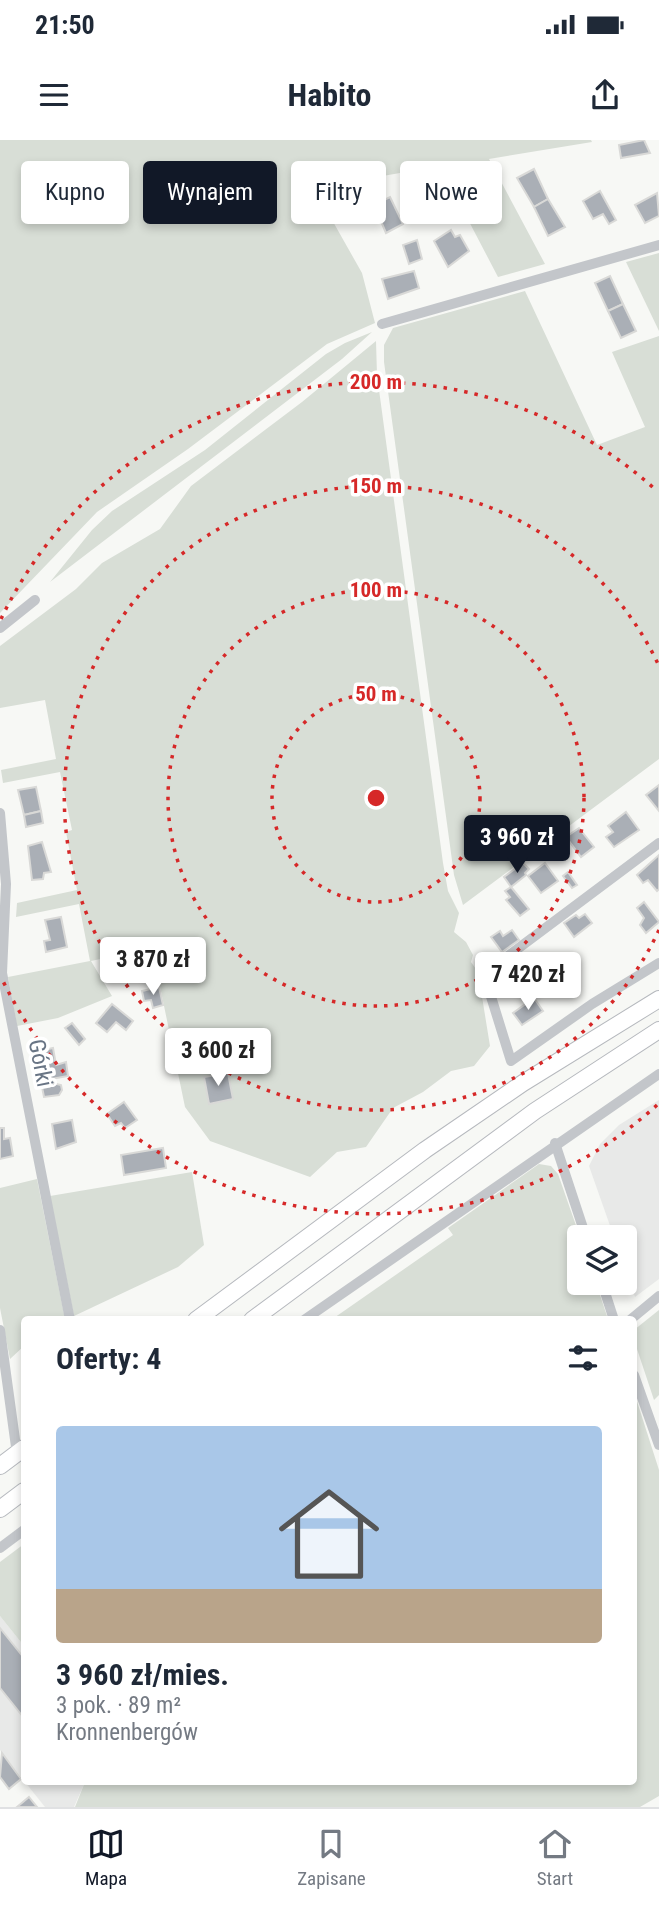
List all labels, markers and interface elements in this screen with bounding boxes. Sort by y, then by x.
text: 21:50 [35,10,95,40]
icon: menu [35,76,73,114]
text: Habito [288,76,371,114]
icon: share [586,76,624,114]
chip: Kupno [21,161,129,224]
chip: Wynajem [143,161,277,224]
chip: Filtry [291,161,386,224]
chip: Nowe [400,161,502,224]
text: 200 m [350,370,402,394]
text: 150 m [350,474,402,498]
text: 100 m [350,578,402,602]
text: 50 m [355,682,397,706]
centre of rings [364,786,388,810]
pin: 3 960 zł [445,816,589,875]
text: 3 960 zł [480,824,554,851]
pin: 3 870 zł [81,938,225,997]
text: 3 870 zł [116,946,190,973]
pin: 7 420 zł [456,952,600,1012]
text: 7 420 zł [491,961,565,988]
pin: 3 600 zł [146,1028,290,1088]
street label: Górki [23,1037,58,1089]
text: 3 600 zł [181,1037,255,1064]
map controls [567,1225,637,1295]
button: layers [567,1225,637,1295]
icon: filters [564,1339,602,1377]
text: Oferty: 4 [56,1341,161,1376]
icon: home [266,1471,392,1597]
text: 3 960 zł/mies. [56,1657,229,1692]
text: 3 pok. · 89 m² [56,1692,181,1719]
text: Kronnenbergów [56,1719,198,1746]
tab: Mapa [85,1825,127,1890]
tab: Zapisane [297,1825,366,1890]
tab: Start [536,1825,574,1890]

